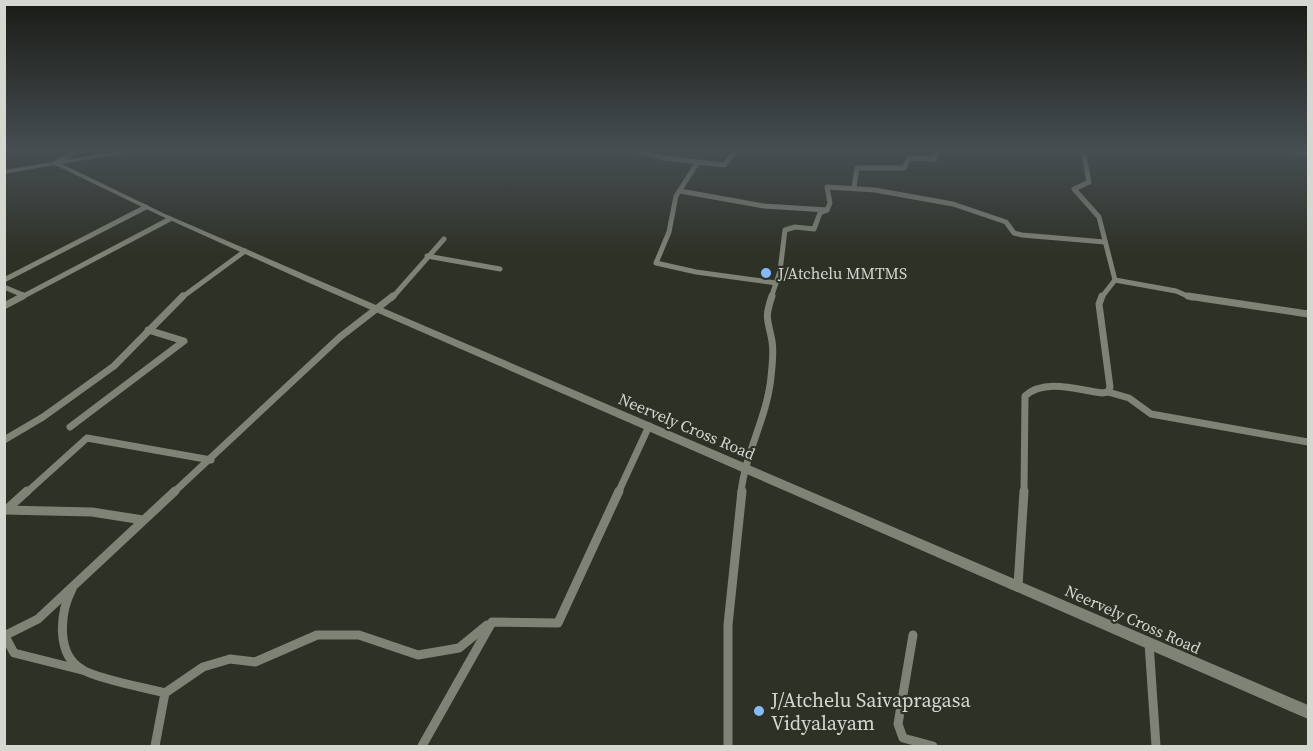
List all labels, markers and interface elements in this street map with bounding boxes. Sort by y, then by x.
place label: J/Atchelu MMTMS [777,262,907,284]
marker: J/Atchelu MMTMS [759,266,773,280]
street label: Neervely Cross Road [615,387,759,465]
street label: Neervely Cross Road [1062,579,1204,659]
place label: J/Atchelu Saivapragasa Vidyalayam [770,686,971,737]
marker: J/Atchelu Saivapragasa Vidyalayam [752,704,766,718]

